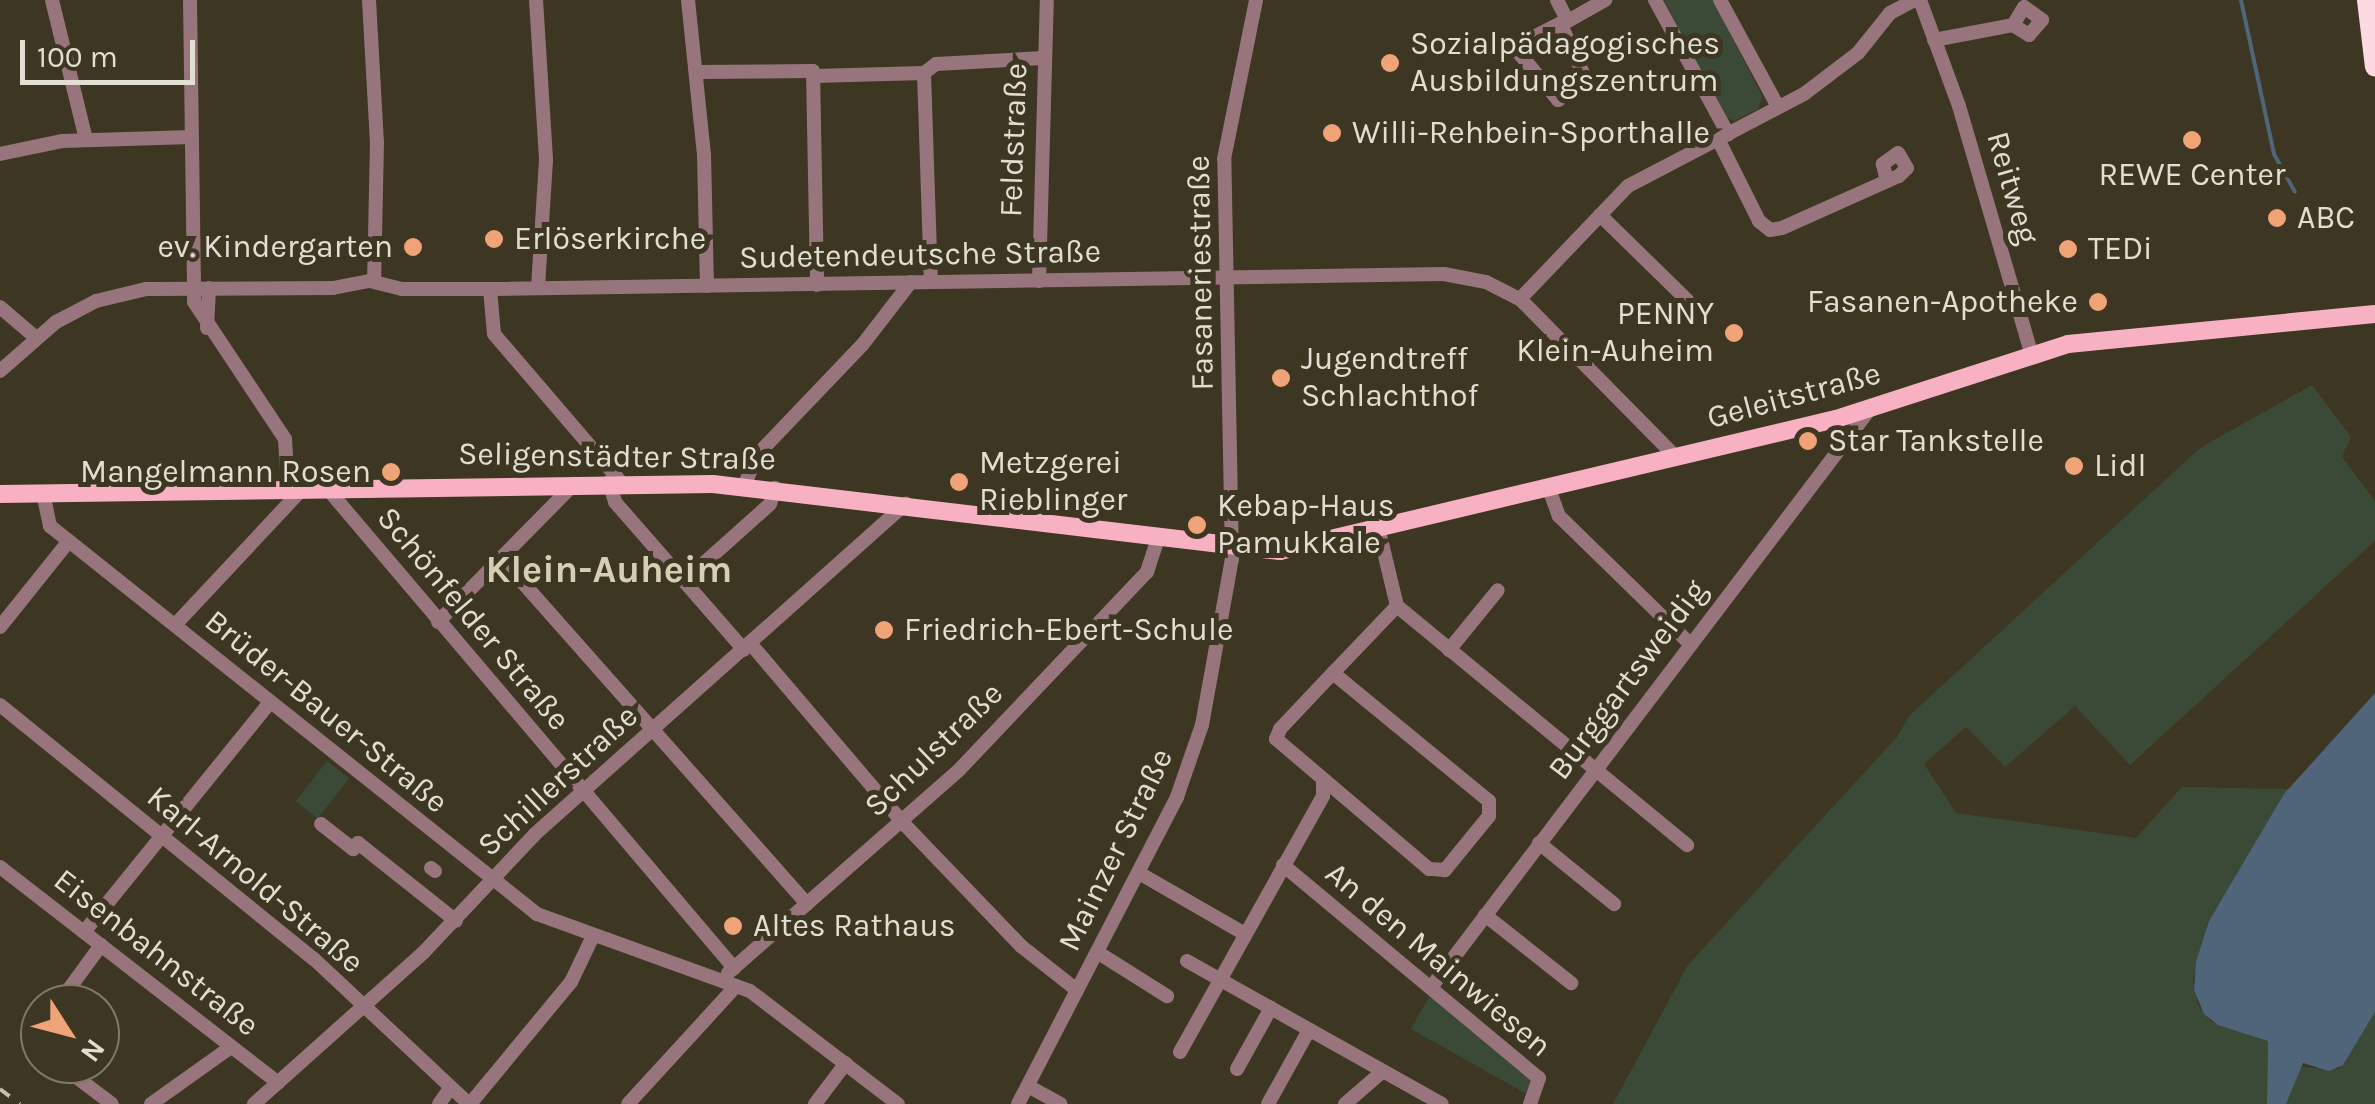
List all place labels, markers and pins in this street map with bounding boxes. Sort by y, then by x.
place label: Sozialpädagogisches Ausbildungszentrum [1410,26,1720,101]
marker: Sozialpädagogisches Ausbildungszentrum [1379,52,1401,74]
place label: Willi-Rehbein-Sporthalle [1352,114,1710,152]
marker: Willi-Rehbein-Sporthalle [1321,122,1343,144]
marker: REWE Center [2181,129,2203,151]
place label: REWE Center [2098,156,2286,194]
place label: ABC [2297,199,2355,237]
marker: ABC [2266,207,2288,229]
place label: Erlöserkirche [514,220,706,258]
place label: ev. Kindergarten [157,228,393,266]
marker: Erlöserkirche [483,228,505,250]
place label: TEDi [2088,230,2153,268]
marker: ev. Kindergarten [402,236,424,258]
marker: TEDi [2057,238,2079,260]
place label: Fasanen-Apotheke [1807,283,2078,321]
marker: Fasanen-Apotheke [2087,291,2109,313]
place label: PENNY Klein-Auheim [1516,296,1714,371]
marker: PENNY Klein-Auheim [1723,322,1745,344]
place label: Jugendtreff Schlachthof [1301,341,1478,416]
marker: Jugendtreff Schlachthof [1270,367,1292,389]
place label: Star Tankstelle [1828,422,2044,460]
marker: Star Tankstelle [1797,430,1819,452]
place label: Metzgerei Rieblinger [979,445,1127,520]
place label: Lidl [2094,447,2146,485]
place label: Mangelmann Rosen [80,453,371,491]
marker: Lidl [2063,455,2085,477]
marker: Mangelmann Rosen [380,461,402,483]
marker: Metzgerei Rieblinger [948,471,970,493]
place label: Kebap-Haus Pamukkale [1217,488,1394,563]
marker: Kebap-Haus Pamukkale [1186,514,1208,536]
place label: Friedrich-Ebert-Schule [904,611,1233,649]
marker: Friedrich-Ebert-Schule [873,619,895,641]
place label: Altes Rathaus [753,907,956,945]
marker: Altes Rathaus [722,915,744,937]

